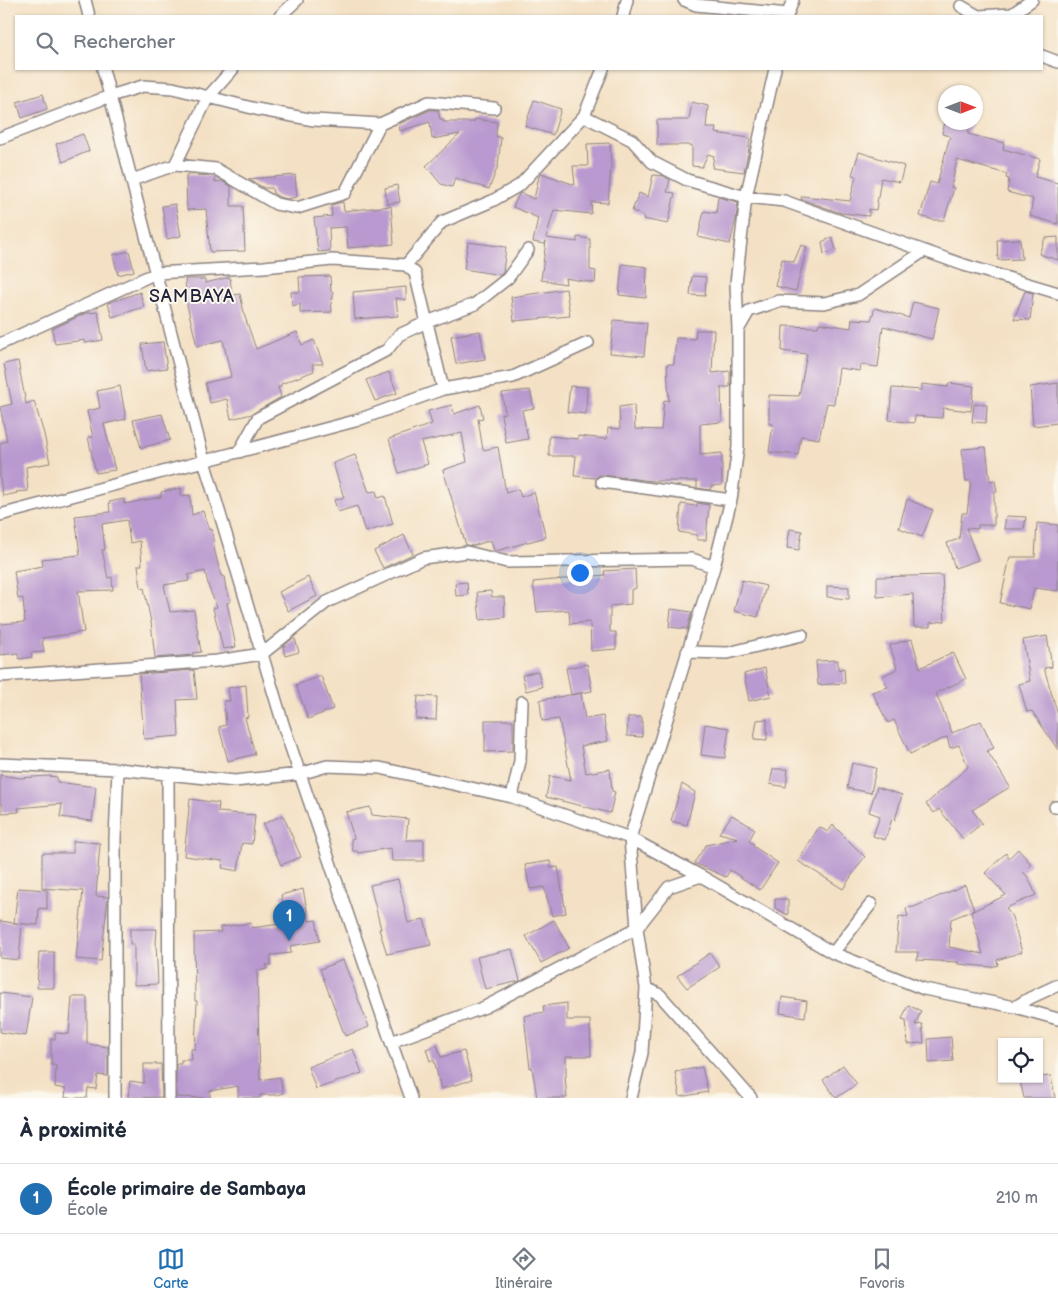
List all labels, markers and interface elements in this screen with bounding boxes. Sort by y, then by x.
search box [15,15,1043,70]
icon: search [33,29,61,57]
text: Rechercher [73,31,175,54]
north arrow [938,85,983,130]
district label: SAMBAYA [149,286,235,307]
your location [567,560,593,586]
pin: 1 [273,900,305,941]
map controls [998,1038,1043,1083]
button: locate [998,1038,1043,1083]
text: À proximité [20,1118,127,1143]
text: École primaire de Sambaya [67,1178,306,1201]
text: 1 [33,1189,39,1208]
text: 210 m [996,1189,1038,1208]
text: École [67,1201,108,1220]
tab: Carte [153,1245,189,1292]
tab: Itinéraire [495,1245,552,1292]
tab: Favoris [859,1245,905,1292]

